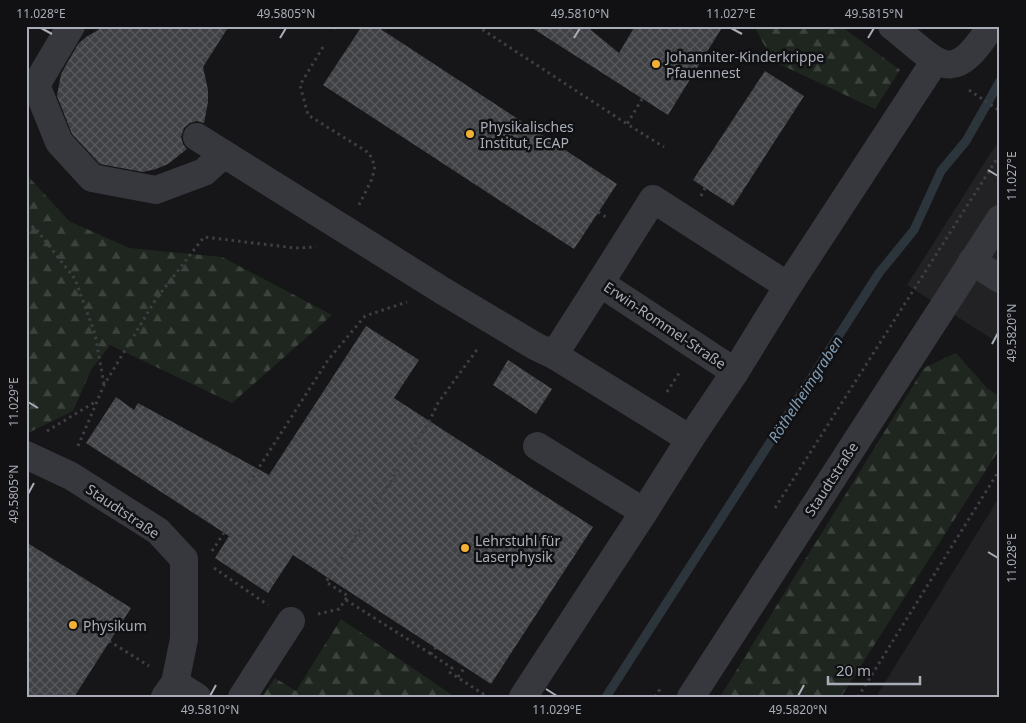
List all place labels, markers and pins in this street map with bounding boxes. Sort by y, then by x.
place label: Johanniter-Kinderkrippe Pfauennest [664,47,824,82]
marker: Johanniter-Kinderkrippe Pfauennest [650,58,662,70]
place label: Physikalisches Institut, ECAP [480,117,574,152]
marker: Physikalisches Institut, ECAP [464,128,476,140]
place label: Lehrstuhl für Laserphysik [475,531,560,566]
marker: Lehrstuhl für Laserphysik [459,542,471,554]
place label: Physikum [83,616,147,635]
marker: Physikum [67,619,79,631]

